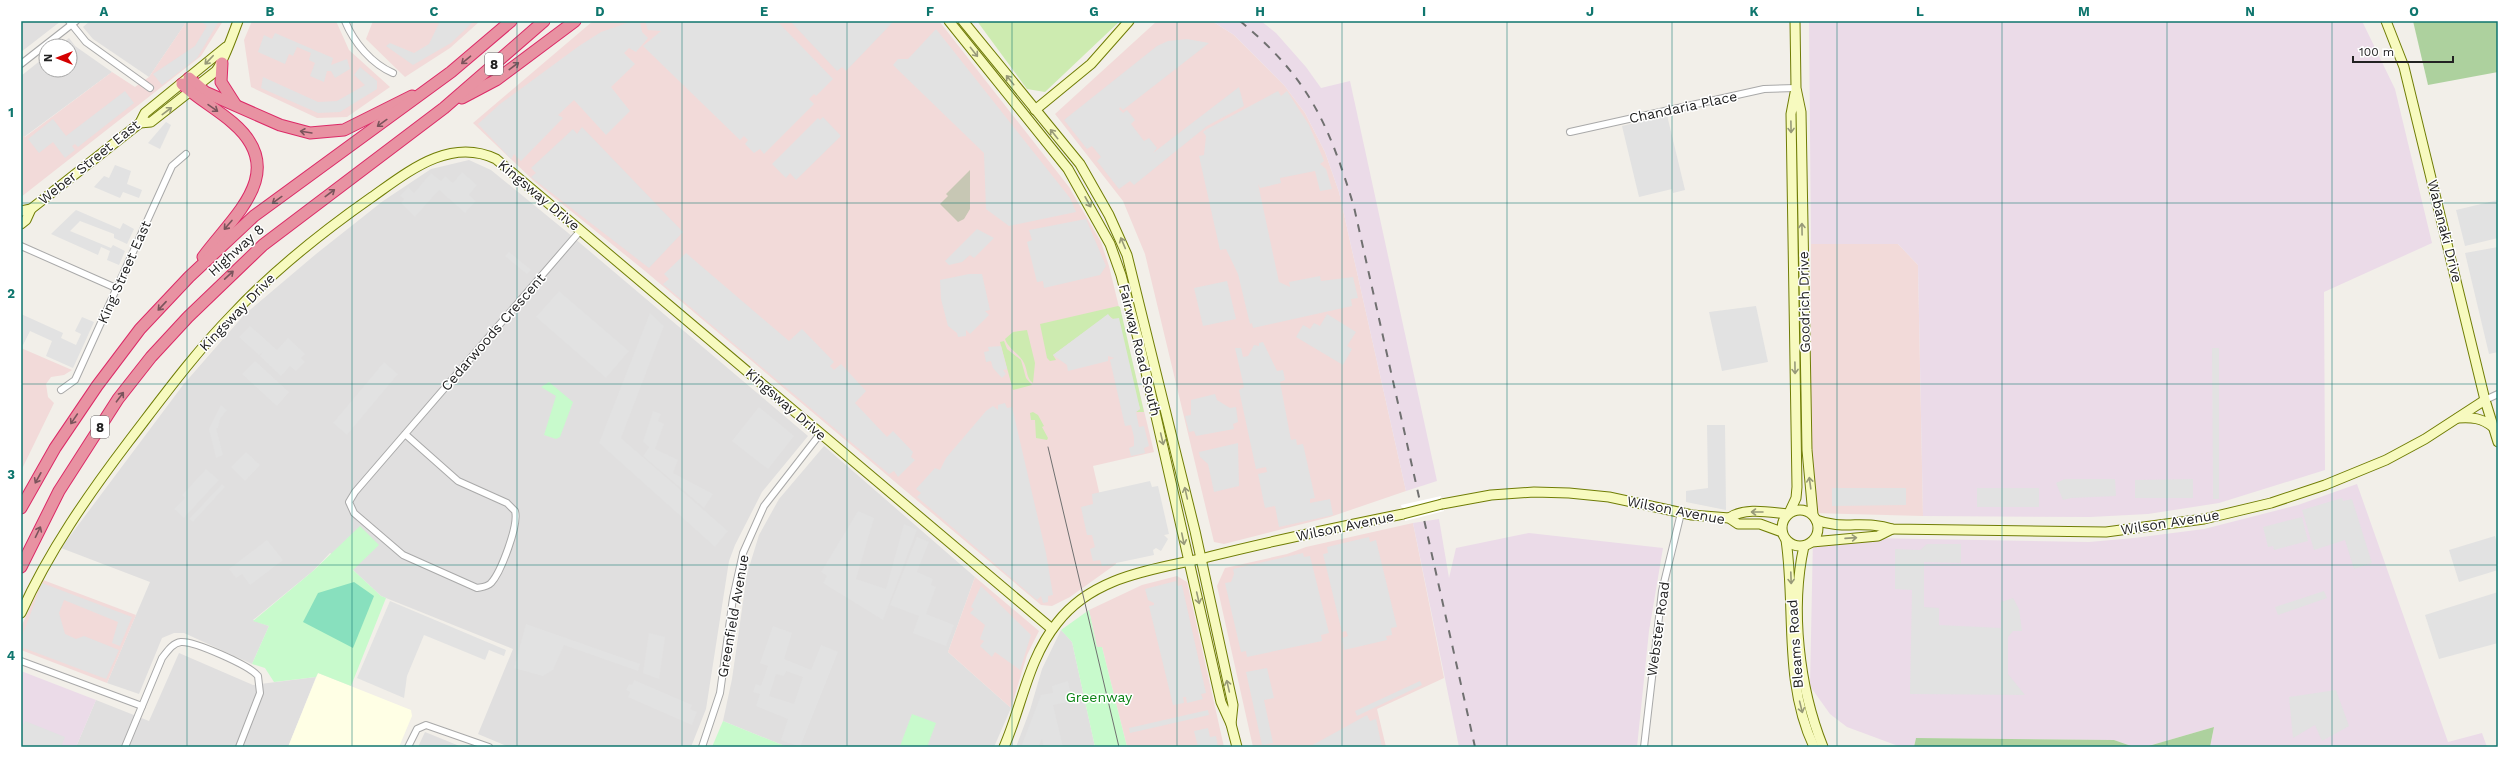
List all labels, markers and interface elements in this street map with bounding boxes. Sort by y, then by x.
text: A [100,4,109,19]
text: B [266,4,275,19]
text: C [430,4,439,19]
text: D [595,4,605,19]
text: E [760,4,768,19]
text: F [926,4,934,19]
text: G [1089,4,1099,19]
text: H [1255,4,1265,19]
text: I [1422,4,1426,19]
text: J [1586,4,1594,19]
text: K [1749,4,1759,19]
text: L [1916,4,1924,19]
text: M [2078,4,2090,19]
text: N [2245,4,2255,19]
text: O [2409,4,2419,19]
north arrow [38,38,78,78]
scale bar [2353,38,2453,64]
text: 100 m [2359,45,2394,59]
one-way arrow [969,46,978,57]
road number: 8 [485,53,503,75]
text: N [42,54,55,62]
one-way arrow [205,55,214,65]
one-way arrow [460,56,471,65]
one-way arrow [508,62,519,71]
one-way arrow [1006,74,1015,85]
street label: Chandaria Place [1628,88,1738,126]
one-way arrow [207,104,218,112]
text: 1 [8,105,14,120]
one-way arrow [161,106,172,115]
street label: Weber Street East [35,116,143,208]
one-way arrow [376,119,387,127]
one-way arrow [1787,120,1795,133]
one-way arrow [300,128,313,136]
one-way arrow [1050,128,1059,139]
street label: Kingsway Drive [495,156,583,234]
street label: Wabanaki Drive [2424,178,2466,284]
one-way arrow [324,189,335,198]
one-way arrow [271,195,282,204]
one-way arrow [1085,196,1093,208]
street label: King Street East [94,218,154,326]
one-way arrow [223,220,233,230]
street label: Highway 8 [205,221,267,279]
one-way arrow [1798,223,1806,236]
one-way arrow [1118,238,1126,250]
street label: Goodrich Drive [1795,251,1813,353]
street label: Kingsway Drive [196,270,278,354]
street label: Cedarwoods Crescent [438,270,548,394]
one-way arrow [224,271,234,280]
street label: Fairway Road South [1116,282,1164,418]
text: 2 [7,286,15,301]
one-way arrow [157,301,167,311]
one-way arrow [1791,361,1798,374]
street label: Kingsway Drive [742,365,830,443]
one-way arrow [116,392,124,403]
one-way arrow [70,414,78,425]
road number: 8 [91,416,109,438]
one-way arrow [1158,432,1166,445]
text: 3 [7,467,15,482]
one-way arrow [34,472,41,484]
one-way arrow [1806,477,1814,490]
one-way arrow [1181,487,1189,500]
street label: Wilson Avenue [1626,493,1726,527]
street label: Wilson Avenue [2120,506,2220,538]
street label: Wilson Avenue [1295,508,1395,544]
one-way arrow [1751,508,1764,516]
one-way arrow [35,526,42,538]
one-way arrow [1180,533,1188,546]
one-way arrow [1844,534,1857,541]
street label: Greenfield Avenue [714,553,752,679]
one-way arrow [1787,571,1795,584]
street label: Webster Road [1643,581,1673,677]
one-way arrow [1194,592,1202,605]
street label: Bleams Road [1784,599,1806,689]
text: 4 [7,648,16,663]
one-way arrow [1224,680,1231,693]
park label: Greenway [1066,689,1133,705]
one-way arrow [1797,701,1805,714]

